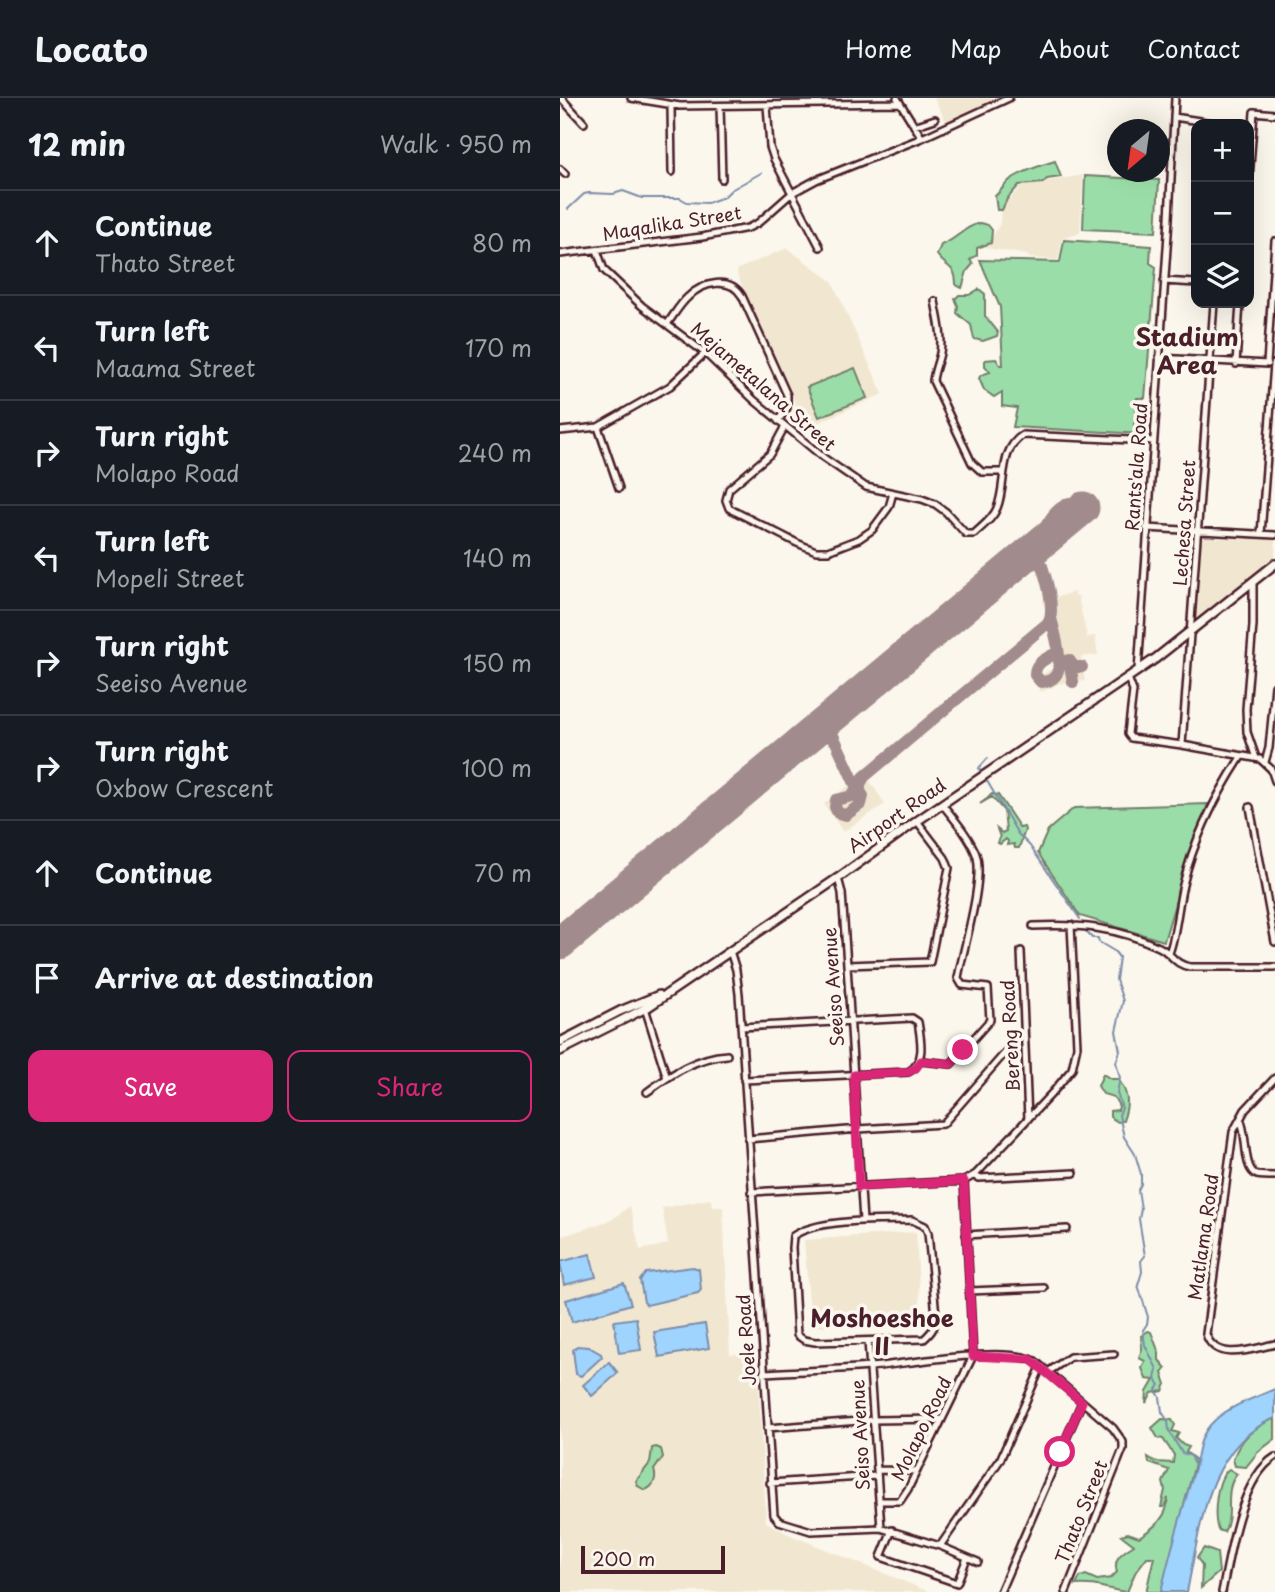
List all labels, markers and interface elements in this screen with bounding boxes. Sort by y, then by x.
text: Locato [35,23,148,73]
text: Home [845,30,912,66]
text: Map [950,30,1001,66]
text: About [1039,30,1109,66]
text: Contact [1147,30,1240,66]
north arrow [1107,119,1170,182]
map controls [1191,119,1254,308]
button: + [1191,119,1254,182]
text: 12 min [28,121,126,166]
text: Walk · 950 m [380,126,532,161]
button: − [1191,182,1254,245]
street label: Maqalika Street [600,198,743,247]
text: Continue [95,206,212,245]
icon: ahead [28,224,66,262]
text: 80 m [472,225,532,260]
text: Thato Street [95,245,235,280]
button: layers [1191,245,1254,308]
text: Turn left [95,311,210,350]
street label: Mejametalana Street [685,315,843,457]
district label: Stadium Area [1135,318,1239,382]
icon: left [28,329,66,367]
text: 170 m [465,330,532,365]
text: Maama Street [95,350,255,385]
street label: Rants'ala Road [1118,402,1153,532]
text: Turn right [95,416,229,455]
icon: right [28,434,66,472]
text: 240 m [458,435,532,470]
text: Molapo Road [95,455,240,490]
street label: Lechesa Street [1166,459,1201,587]
text: Turn left [95,521,210,560]
icon: left [28,539,66,577]
text: 140 m [463,540,532,575]
text: Mopeli Street [95,560,244,595]
text: Turn right [95,626,229,665]
icon: right [28,644,66,682]
text: 150 m [463,645,532,680]
text: Seeiso Avenue [95,665,248,700]
text: Turn right [95,731,229,770]
icon: right [28,749,66,787]
text: 100 m [462,750,532,785]
text: Oxbow Crescent [95,770,273,805]
street label: Airport Road [842,771,951,859]
text: Continue [95,853,212,892]
icon: ahead [28,854,66,892]
text: 70 m [474,855,532,890]
street label: Seeiso Avenue [815,926,850,1048]
text: Arrive at destination [95,958,374,997]
icon: arrive [28,959,66,997]
street label: Bereng Road [993,979,1026,1093]
route end [947,1034,978,1065]
button: Save [28,1050,273,1122]
button: Share [287,1050,532,1122]
street label: Matlama Road [1180,1172,1225,1302]
street label: Joele Road [729,1293,762,1387]
district label: Moshoeshoe II [810,1299,954,1363]
street label: Molapo Road [884,1372,958,1485]
street label: Seiso Avenue [843,1379,876,1491]
route start [1044,1436,1075,1467]
street label: Thato Street [1048,1456,1114,1567]
scale bar [581,1543,724,1575]
text: 200 m [592,1544,655,1572]

